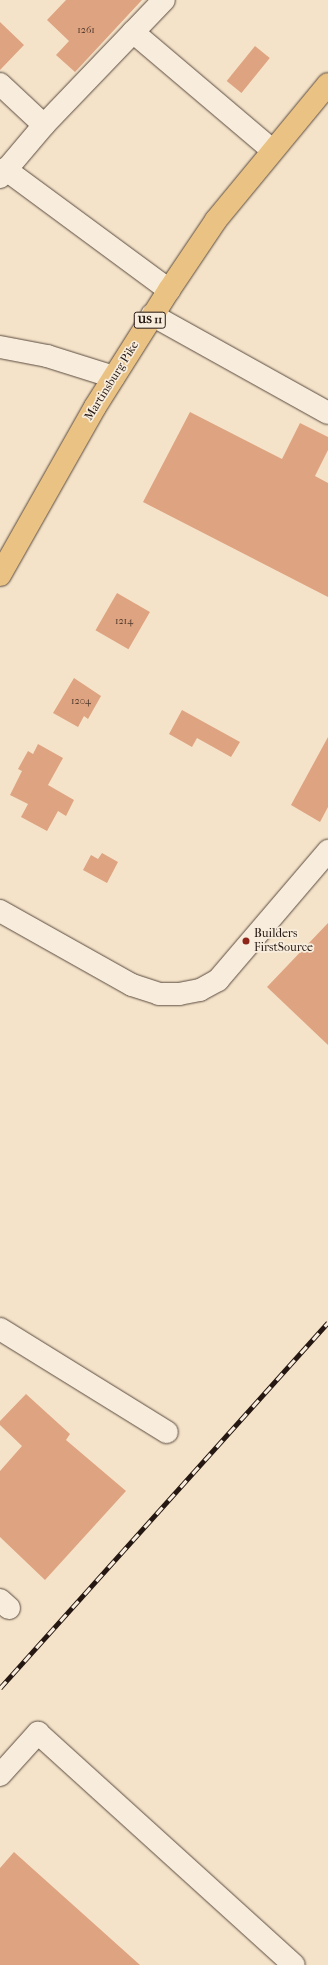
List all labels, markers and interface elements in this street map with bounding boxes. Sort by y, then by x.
house number: 1261 [77,25,95,37]
road number: US 11 [133,311,167,329]
street label: Martinsburg Pike [82,339,142,423]
house number: 1214 [115,616,133,628]
house number: 1204 [71,696,91,708]
place label: Builders FirstSource [254,927,313,955]
marker: Builders FirstSource [241,936,251,946]

